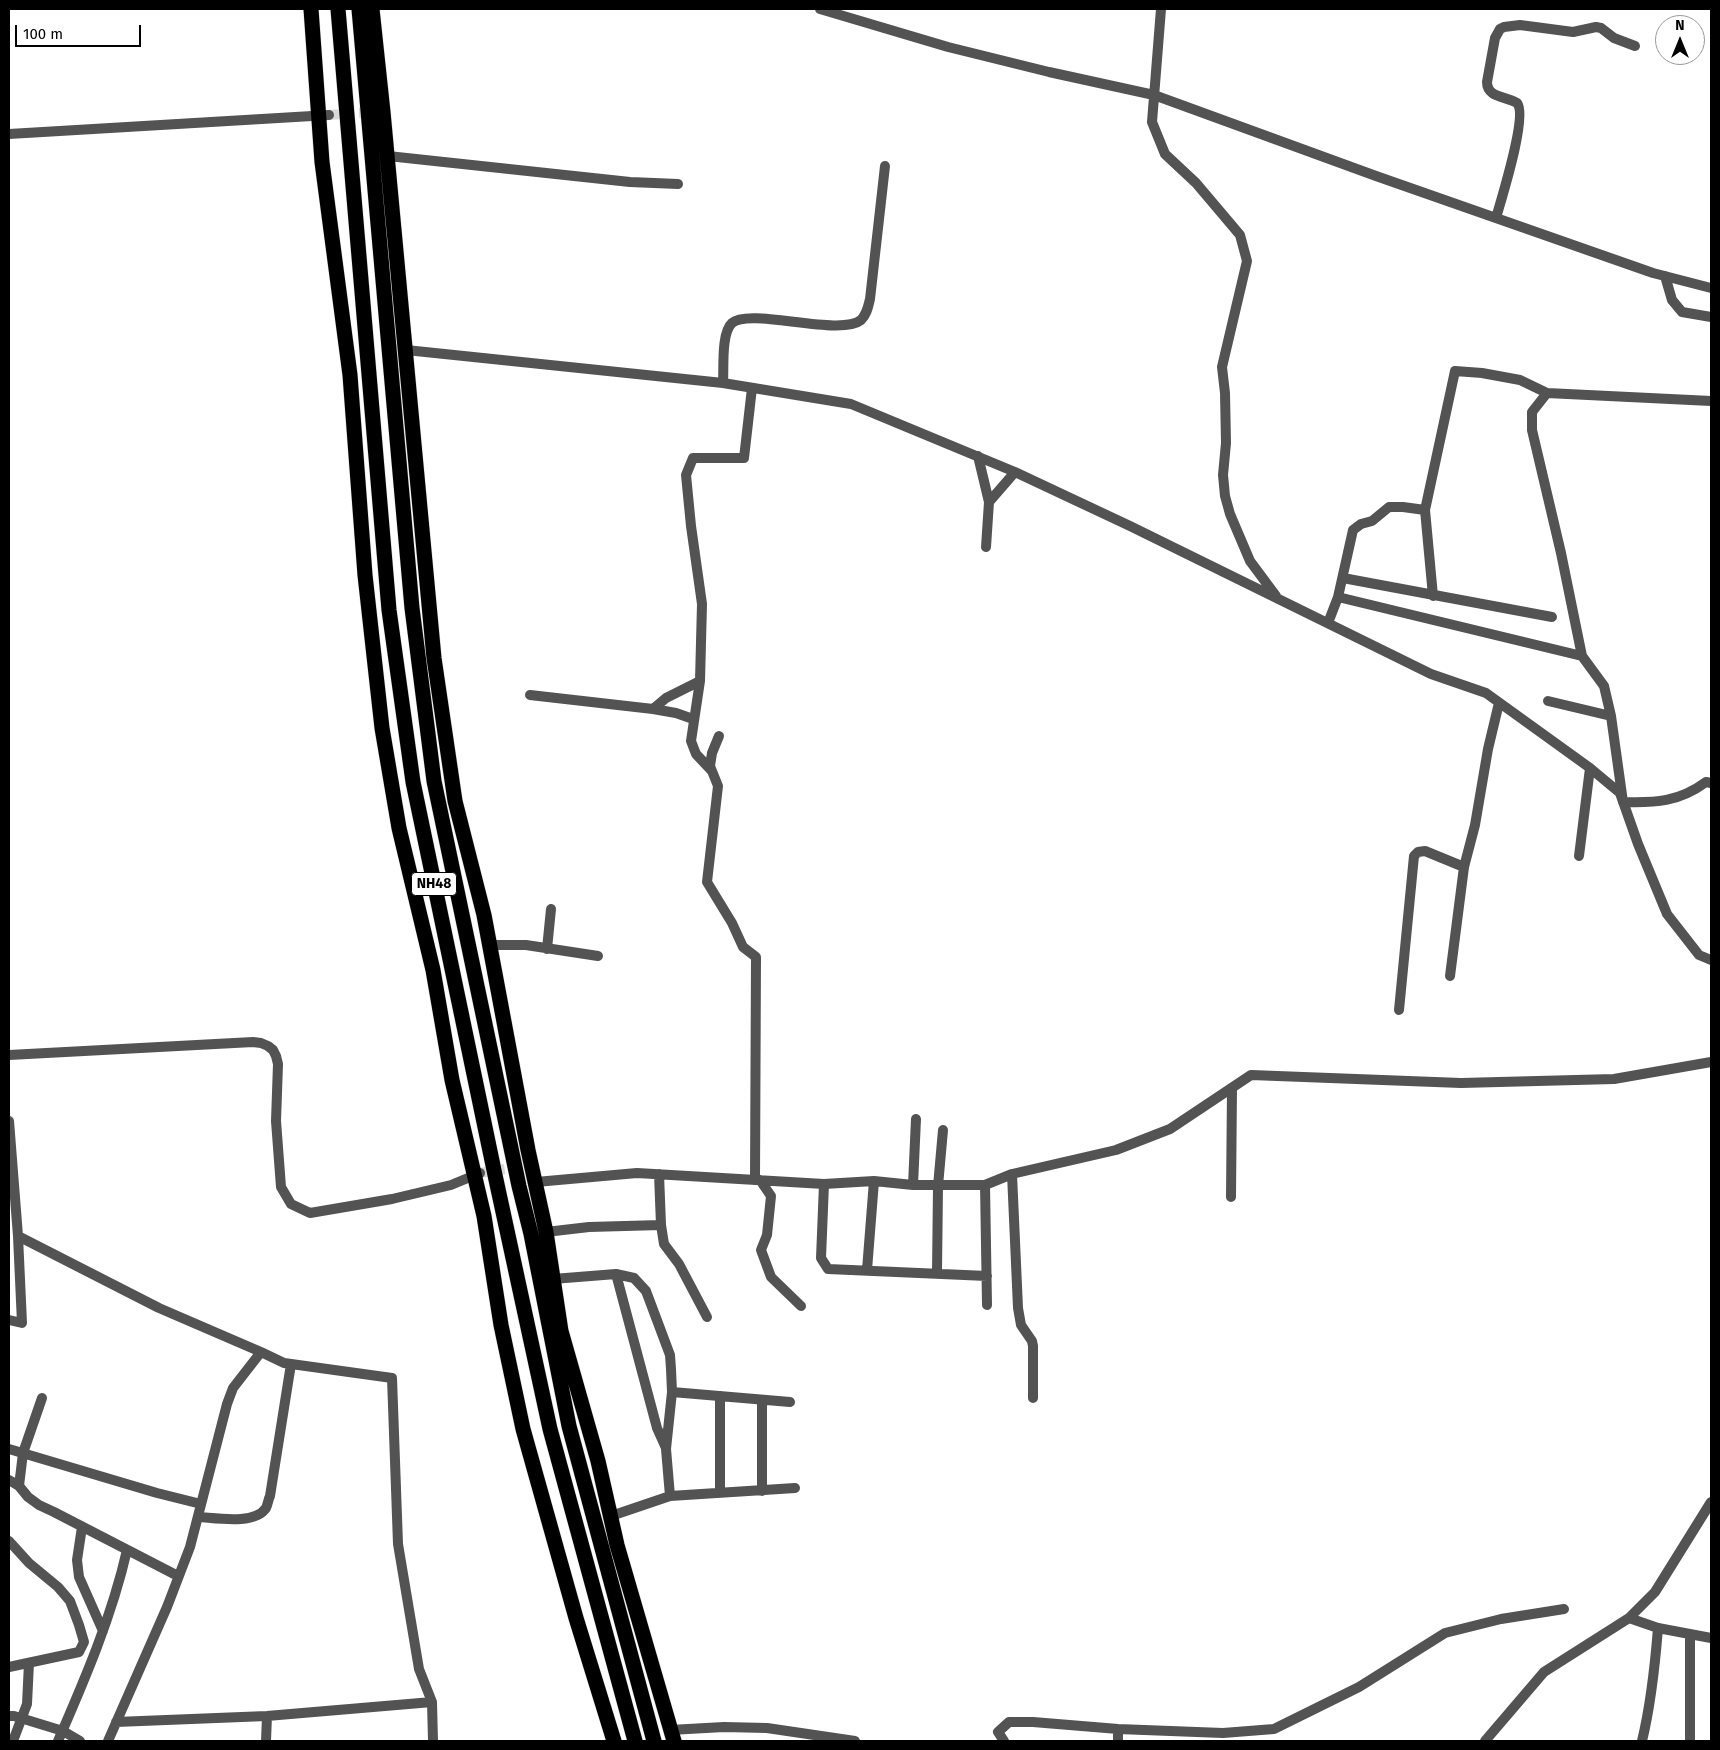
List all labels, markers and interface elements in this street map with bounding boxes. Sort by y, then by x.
scale bar [18,15,144,47]
north arrow [1655,15,1705,65]
text: N [1675,17,1685,34]
text: 100 m [23,25,63,43]
road number: NH48 [412,872,456,896]

